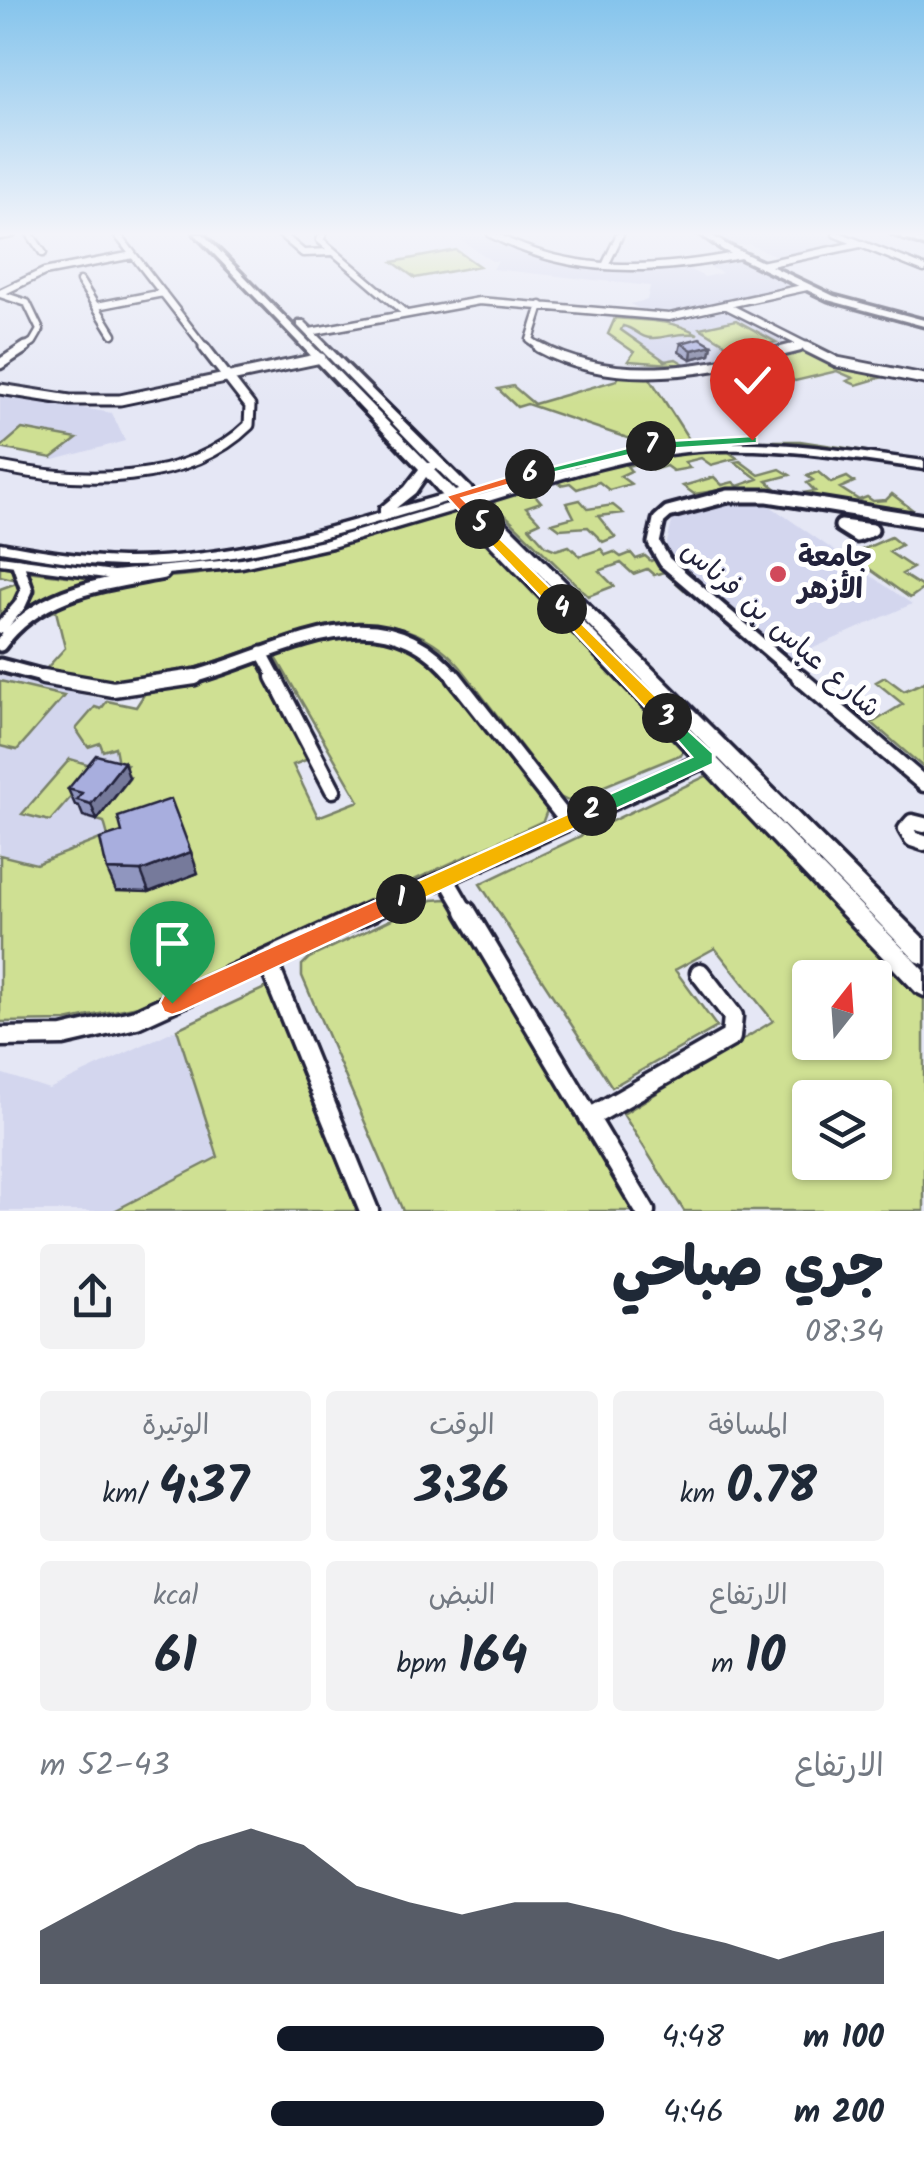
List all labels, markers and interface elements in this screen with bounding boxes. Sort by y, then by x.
pin [710,338,795,441]
icon: check [725,353,780,408]
pin: 7 [626,421,676,471]
text: 7 [644,423,658,468]
pin: 6 [505,449,555,499]
text: 6 [522,451,538,496]
pin: 5 [455,499,505,549]
text: 5 [473,501,487,546]
street label: شارع عباس بن فرناس [670,530,890,730]
place label: جامعة الأزهر [795,536,872,613]
marker: جامعة الأزهر [767,563,789,585]
pin: 4 [537,584,587,634]
text: 4 [554,586,570,631]
pin: 3 [642,693,692,743]
text: 3 [659,695,675,740]
pin: 2 [567,786,617,836]
text: 2 [584,788,600,833]
pin: 1 [376,874,426,924]
text: 1 [397,876,405,921]
pin [130,901,215,1004]
icon: arrive [145,916,200,971]
north arrow [792,960,892,1060]
map controls [792,960,892,1180]
button: layers [792,1080,892,1180]
text: جري صباحي [612,1227,884,1314]
button: share [40,1244,145,1349]
text: 08:34 [805,1308,884,1359]
text: الوتيرة [142,1404,209,1449]
text: الوقت [429,1404,495,1449]
text: المسافة [708,1404,788,1449]
text: 4:37 [159,1449,249,1529]
text: 3:36 [415,1449,509,1529]
text: 0.78 [726,1449,817,1529]
text: /km [102,1472,159,1517]
text: km [680,1472,726,1517]
text: kcal [153,1574,198,1619]
text: النبض [429,1574,495,1619]
text: الارتفاع [709,1574,788,1619]
text: 61 [155,1619,197,1699]
text: 164 [458,1619,528,1699]
text: 10 [745,1619,785,1699]
text: bpm [396,1642,458,1687]
text: m [711,1642,745,1687]
text: 43–52 m [40,1741,170,1792]
text: الارتفاع [794,1742,884,1793]
text: 4:48 [662,2013,724,2064]
text: 100 m [803,2013,884,2064]
text: 4:46 [663,2088,724,2139]
text: 200 m [794,2088,884,2139]

